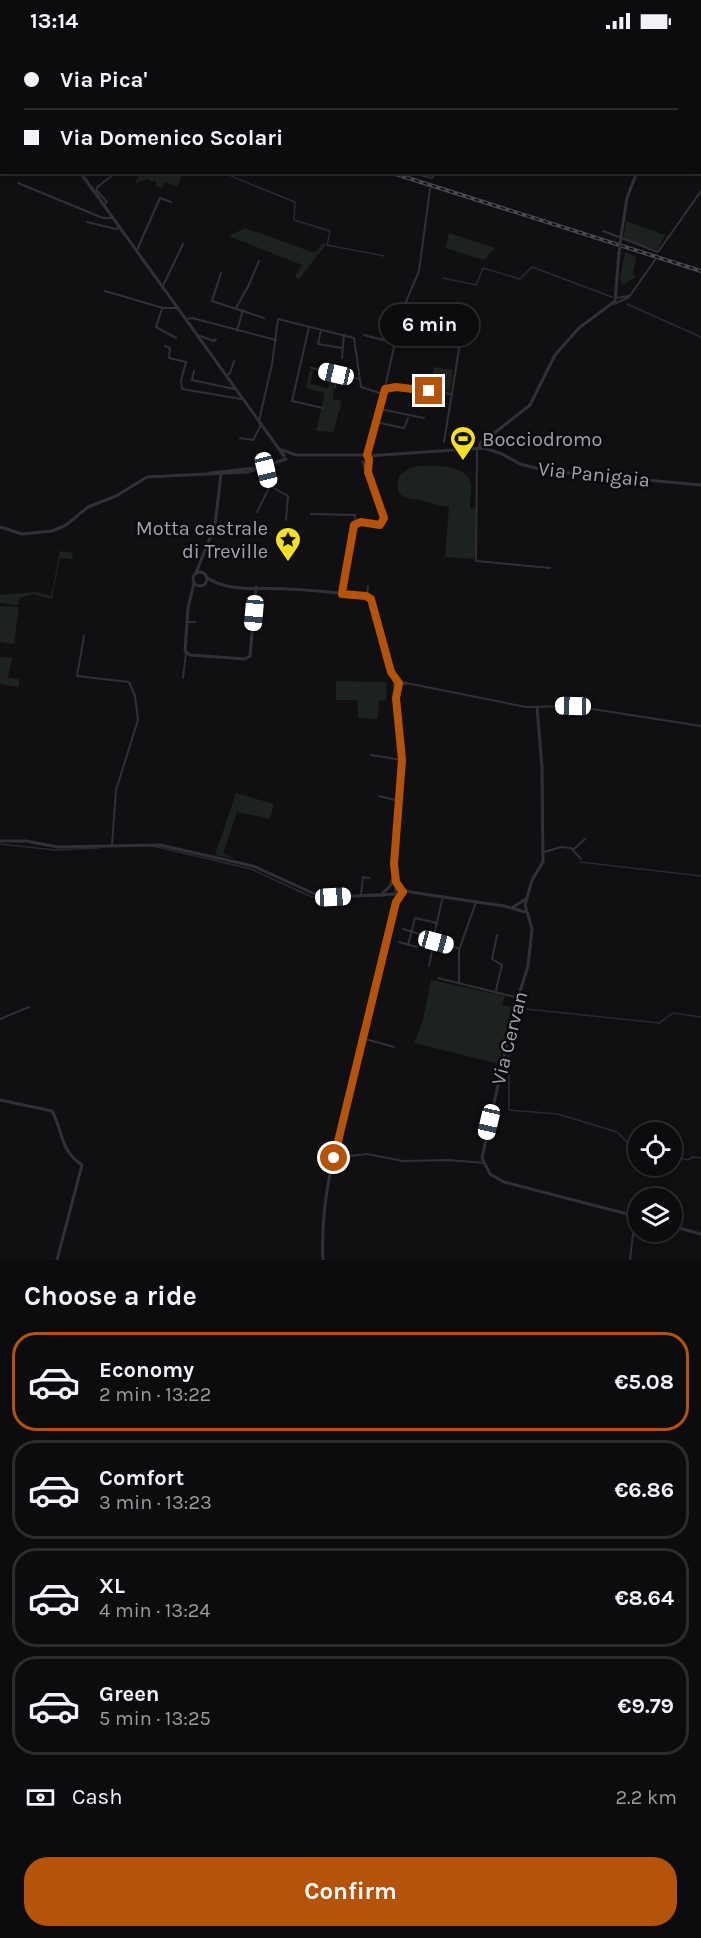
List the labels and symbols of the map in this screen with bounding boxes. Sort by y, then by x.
callout: 6 min [380,304,478,346]
car [316,361,356,387]
route end [415,377,442,404]
sports icon: Bocciodromo [448,424,478,462]
place label: Bocciodromo [482,428,603,451]
car [253,450,279,490]
street label: Via Panigaia [537,457,651,492]
place label: Motta castrale di Treville [136,517,268,563]
place icon: Motta castrale di Treville [273,525,303,563]
car [243,594,265,632]
car [555,697,591,715]
car [315,887,351,907]
car [416,929,456,955]
street label: Via Cervan [487,989,532,1087]
car [476,1102,502,1142]
route start [320,1144,347,1171]

